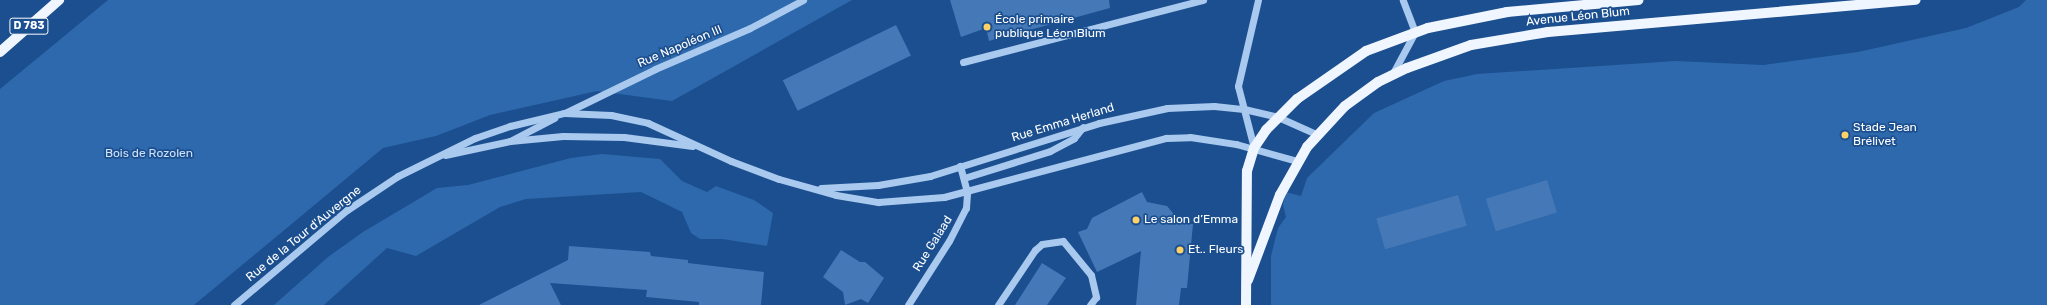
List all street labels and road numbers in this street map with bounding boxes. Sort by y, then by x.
street label: Avenue Léon Blum [1525,4,1631,30]
road number: D 783 [9,17,49,35]
street label: Rue Napoléon III [636,23,724,71]
street label: Rue Emma Herland [1010,101,1116,145]
street label: Rue de la Tour d'Auvergne [243,183,365,285]
street label: Rue Galaad [910,214,956,274]

